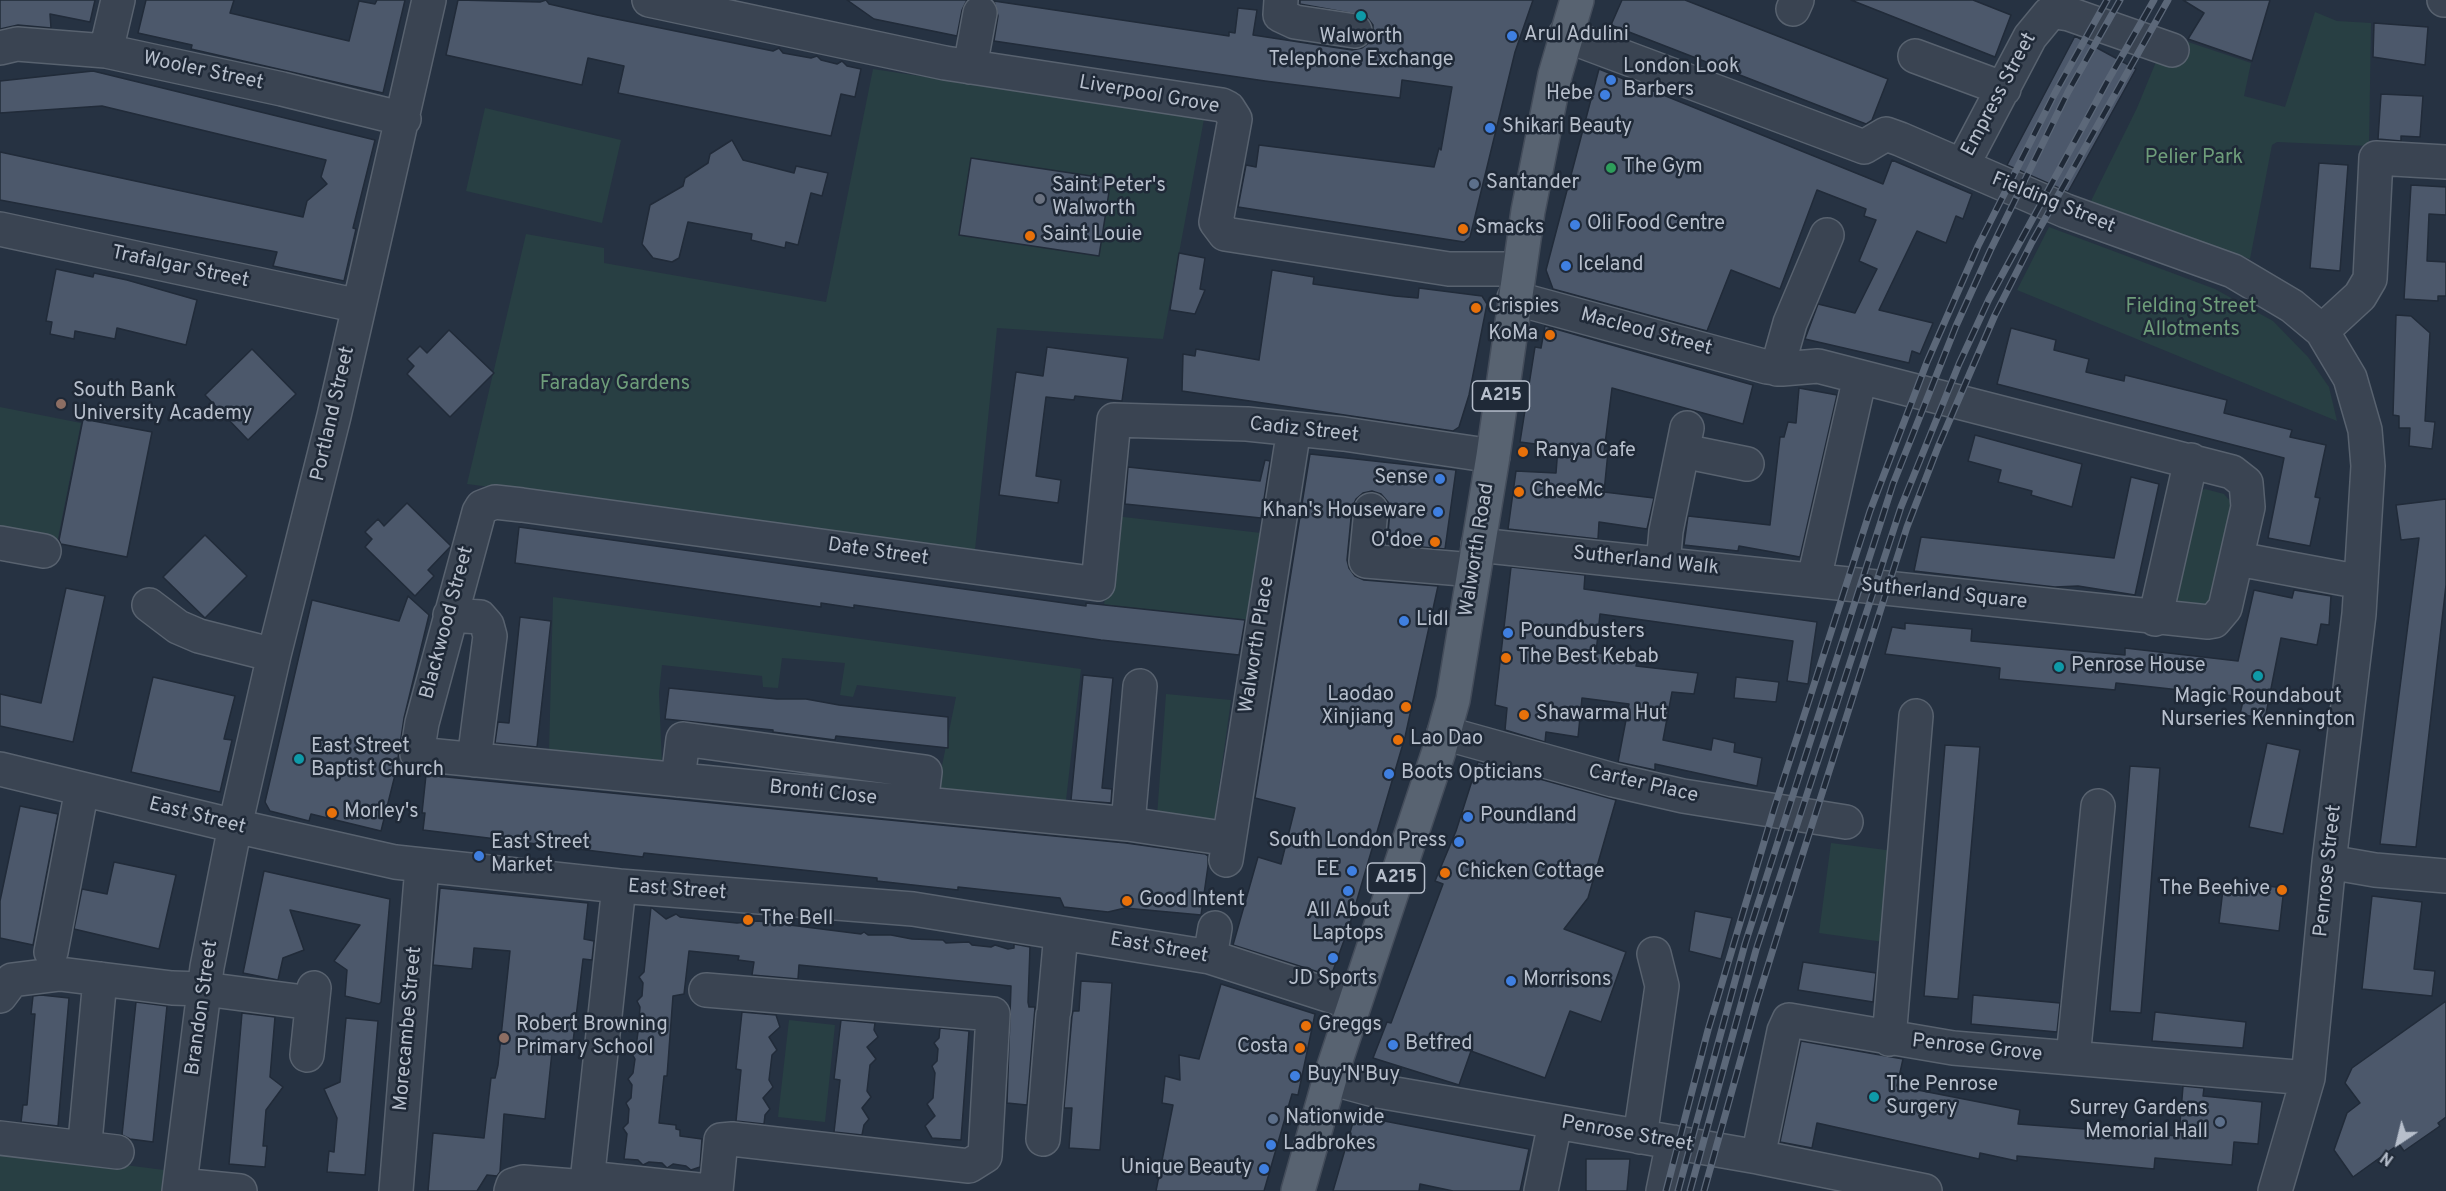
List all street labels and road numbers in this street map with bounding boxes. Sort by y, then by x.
street label: Empress Street [1957,29,2043,161]
street label: Wooler Street [140,47,266,97]
street label: Liverpool Grove [1077,72,1221,120]
street label: Fielding Street [1988,168,2118,240]
street label: Trafalgar Street [109,242,251,294]
street label: Macleod Street [1578,304,1714,362]
street label: Portland Street [307,344,361,484]
road number: A215 [1472,381,1530,411]
street label: Cadiz Street [1248,413,1360,449]
street label: Walworth Road [1456,482,1500,618]
street label: Date Street [826,534,930,572]
street label: Sutherland Walk [1572,542,1720,582]
street label: Blackwood Street [416,544,480,702]
street label: Sutherland Square [1860,574,2028,616]
street label: Walworth Place [1235,575,1281,715]
street label: Carter Place [1586,761,1700,809]
street label: Bronti Close [768,776,878,812]
street label: East Street [146,793,248,841]
street label: Penrose Street [2310,804,2348,938]
road number: A215 [1368,863,1424,893]
street label: East Street [627,876,727,906]
street label: East Street [1108,929,1210,969]
street label: Brandon Street [182,939,224,1077]
street label: Morecambe Street [390,946,428,1112]
street label: Penrose Grove [1911,1030,2043,1068]
street label: Penrose Street [1559,1112,1695,1158]

